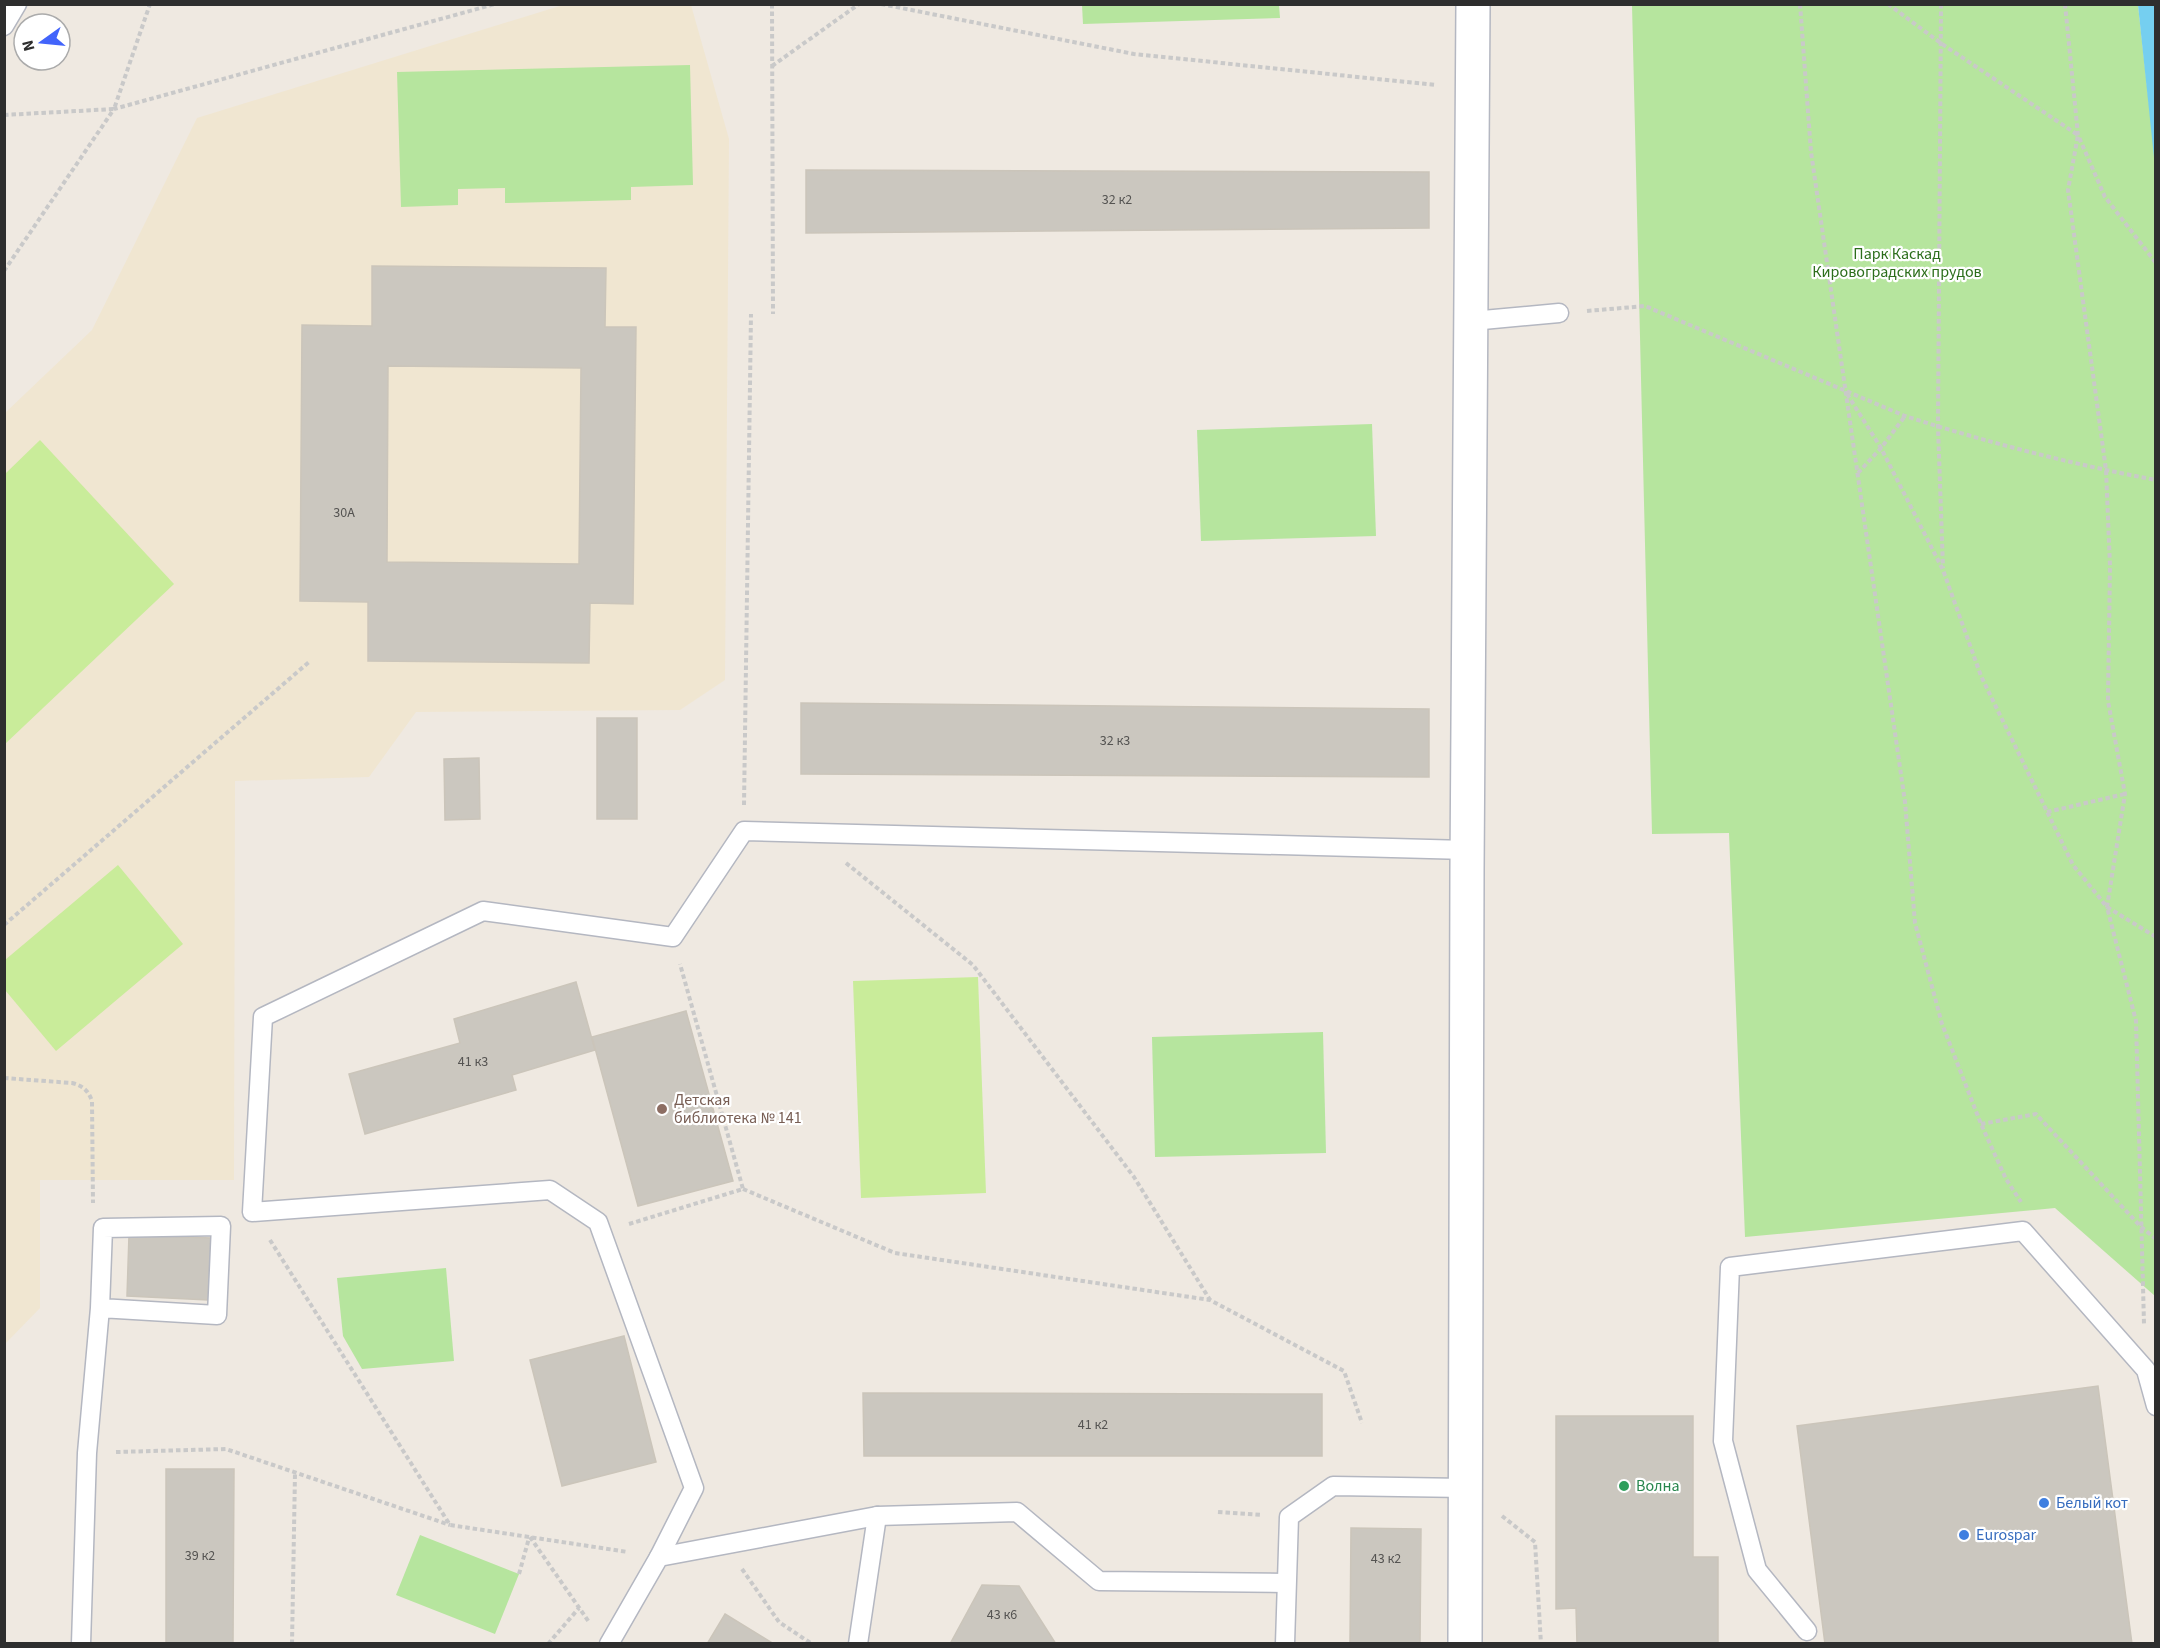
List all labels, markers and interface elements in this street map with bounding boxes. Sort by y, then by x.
north arrow [12,12,72,72]
text: N [16,38,40,54]
house number: 32 к2 [1102,190,1132,210]
park label: Парк Каскад Кировоградских прудов [1812,243,1982,283]
house number: 30А [333,503,355,523]
house number: 32 к3 [1100,731,1130,751]
house number: 41 к3 [458,1052,488,1072]
place label: Детская библиотека № 141 [674,1089,802,1129]
marker: Детская библиотека № 141 [655,1102,669,1116]
house number: 41 к2 [1078,1415,1108,1435]
place label: Волна [1636,1475,1680,1497]
marker: Волна [1617,1479,1631,1493]
place label: Белый кот [2056,1492,2128,1514]
marker: Белый кот [2037,1496,2051,1510]
place label: Eurospar [1976,1524,2037,1546]
marker: Eurospar [1957,1528,1971,1542]
house number: 39 к2 [185,1546,215,1566]
house number: 43 к2 [1371,1549,1401,1569]
house number: 43 к6 [987,1605,1017,1625]

